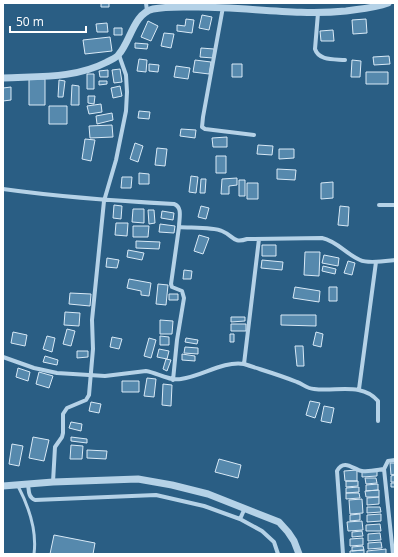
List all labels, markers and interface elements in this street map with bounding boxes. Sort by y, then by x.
scale bar [10,8,86,34]
text: 50 m [16,13,44,30]

